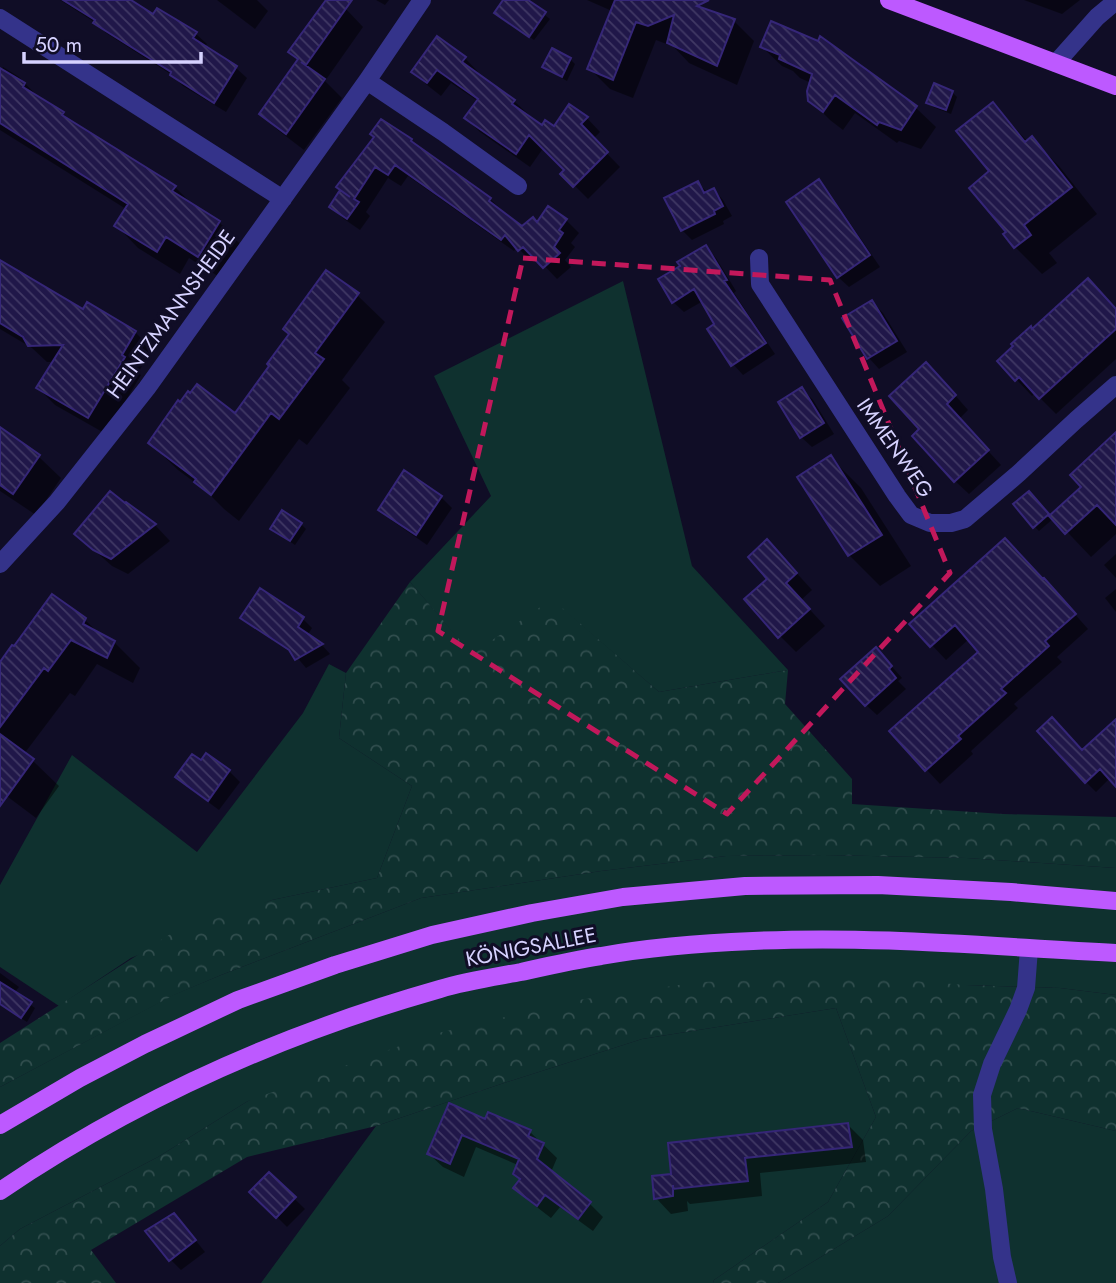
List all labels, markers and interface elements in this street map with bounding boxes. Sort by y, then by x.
scale bar [24,21,201,65]
text: 50 m [35,30,82,60]
street label: HEINTZMANNSHEIDE [99,223,243,405]
street label: IMMENWEG [850,392,940,504]
street label: KÖNIGSALLEE [463,920,599,974]

